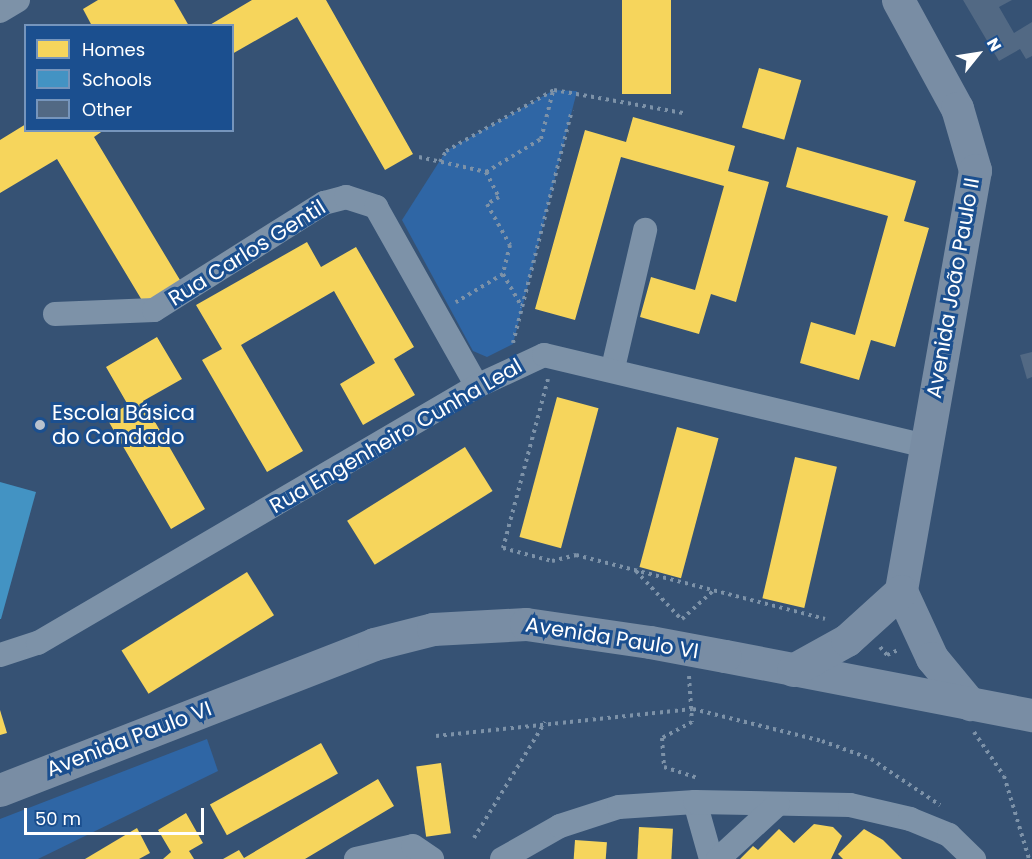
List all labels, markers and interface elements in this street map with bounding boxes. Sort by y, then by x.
legend [24,24,234,132]
north arrow [948,24,1008,84]
text: N [981,34,1007,56]
text: Homes [82,37,145,62]
text: Schools [82,67,152,92]
text: Other [82,97,132,122]
street label: Avenida João Paulo II [921,176,985,400]
street label: Rua Carlos Gentil [164,195,330,311]
street label: Rua Engenheiro Cunha Leal [265,353,527,519]
place label: Escola Básica do Condado [52,400,195,450]
marker: Escola Básica do Condado [33,418,47,432]
street label: Avenida Paulo VI [524,612,700,664]
street label: Avenida Paulo VI [43,696,215,782]
scale bar [27,796,207,834]
text: 50 m [35,806,81,831]

